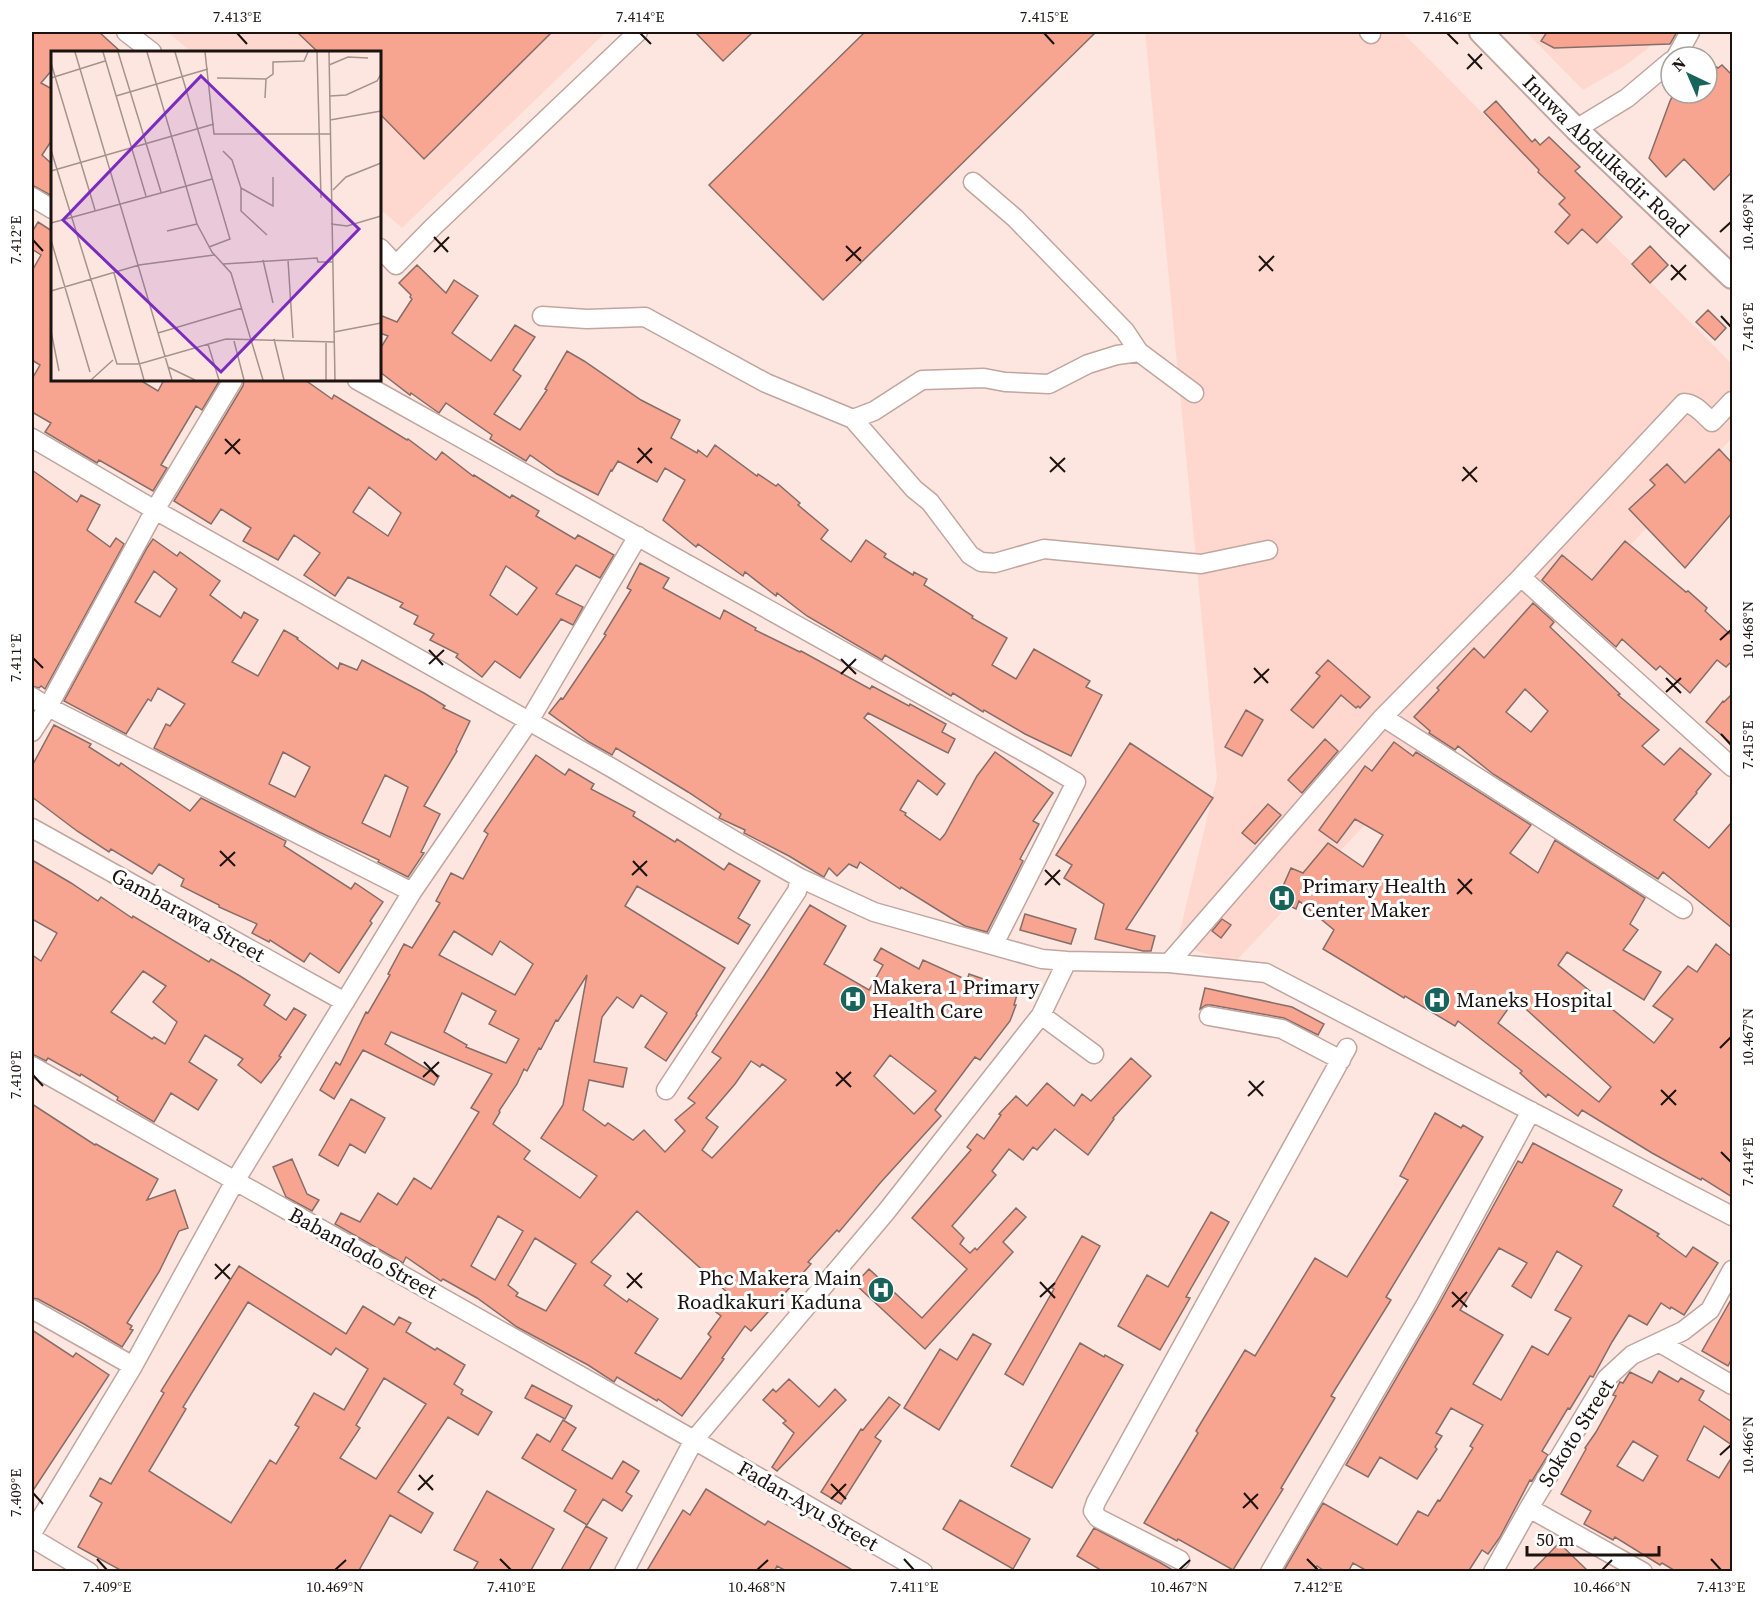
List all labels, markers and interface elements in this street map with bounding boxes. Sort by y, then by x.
text: 7.413°E [213,6,261,27]
text: 7.414°E [616,6,664,27]
text: 7.415°E [1020,6,1068,27]
text: 7.416°E [1423,6,1471,27]
north arrow [1659,45,1719,105]
inset map [51,51,381,381]
text: N [1667,52,1691,76]
street label: Inuwa Abdulkadir Road [1517,68,1696,243]
text: 10.469°N [1737,193,1758,251]
text: 7.412°E [5,216,26,264]
text: 7.416°E [1737,303,1758,351]
text: 10.468°N [1737,601,1758,659]
text: 7.411°E [5,634,26,682]
text: 7.415°E [1737,721,1758,769]
street label: Gambarawa Street [106,860,270,969]
place label: Primary Health Center Maker [1302,871,1447,924]
hospital icon: Primary Health Center Maker [1267,883,1297,913]
place label: Makera 1 Primary Health Care [872,972,1040,1025]
hospital icon: Makera 1 Primary Health Care [838,984,868,1014]
hospital icon: Maneks Hospital [1422,985,1452,1015]
place label: Maneks Hospital [1456,985,1612,1014]
text: 10.467°N [1737,1008,1758,1066]
text: 7.410°E [5,1051,26,1099]
text: 7.414°E [1737,1138,1758,1186]
street label: Babandodo Street [284,1200,443,1305]
place label: Phc Makera Main Roadkakuri Kaduna [677,1263,862,1316]
hospital icon: Phc Makera Main Roadkakuri Kaduna [866,1275,896,1305]
street label: Sokoto Street [1531,1373,1620,1492]
text: 10.466°N [1737,1416,1758,1474]
street label: Fadan-Ayu Street [733,1454,884,1558]
text: 7.409°E [5,1469,26,1517]
scale bar [1527,1519,1659,1557]
text: 50 m [1536,1527,1574,1552]
text: 7.409°E [83,1576,131,1597]
text: 10.469°N [306,1576,364,1597]
text: 7.410°E [487,1576,535,1597]
text: 10.468°N [728,1576,786,1597]
text: 7.411°E [890,1576,938,1597]
text: 10.467°N [1150,1576,1208,1597]
text: 7.412°E [1294,1576,1342,1597]
text: 10.466°N [1573,1576,1631,1597]
text: 7.413°E [1697,1576,1745,1597]

